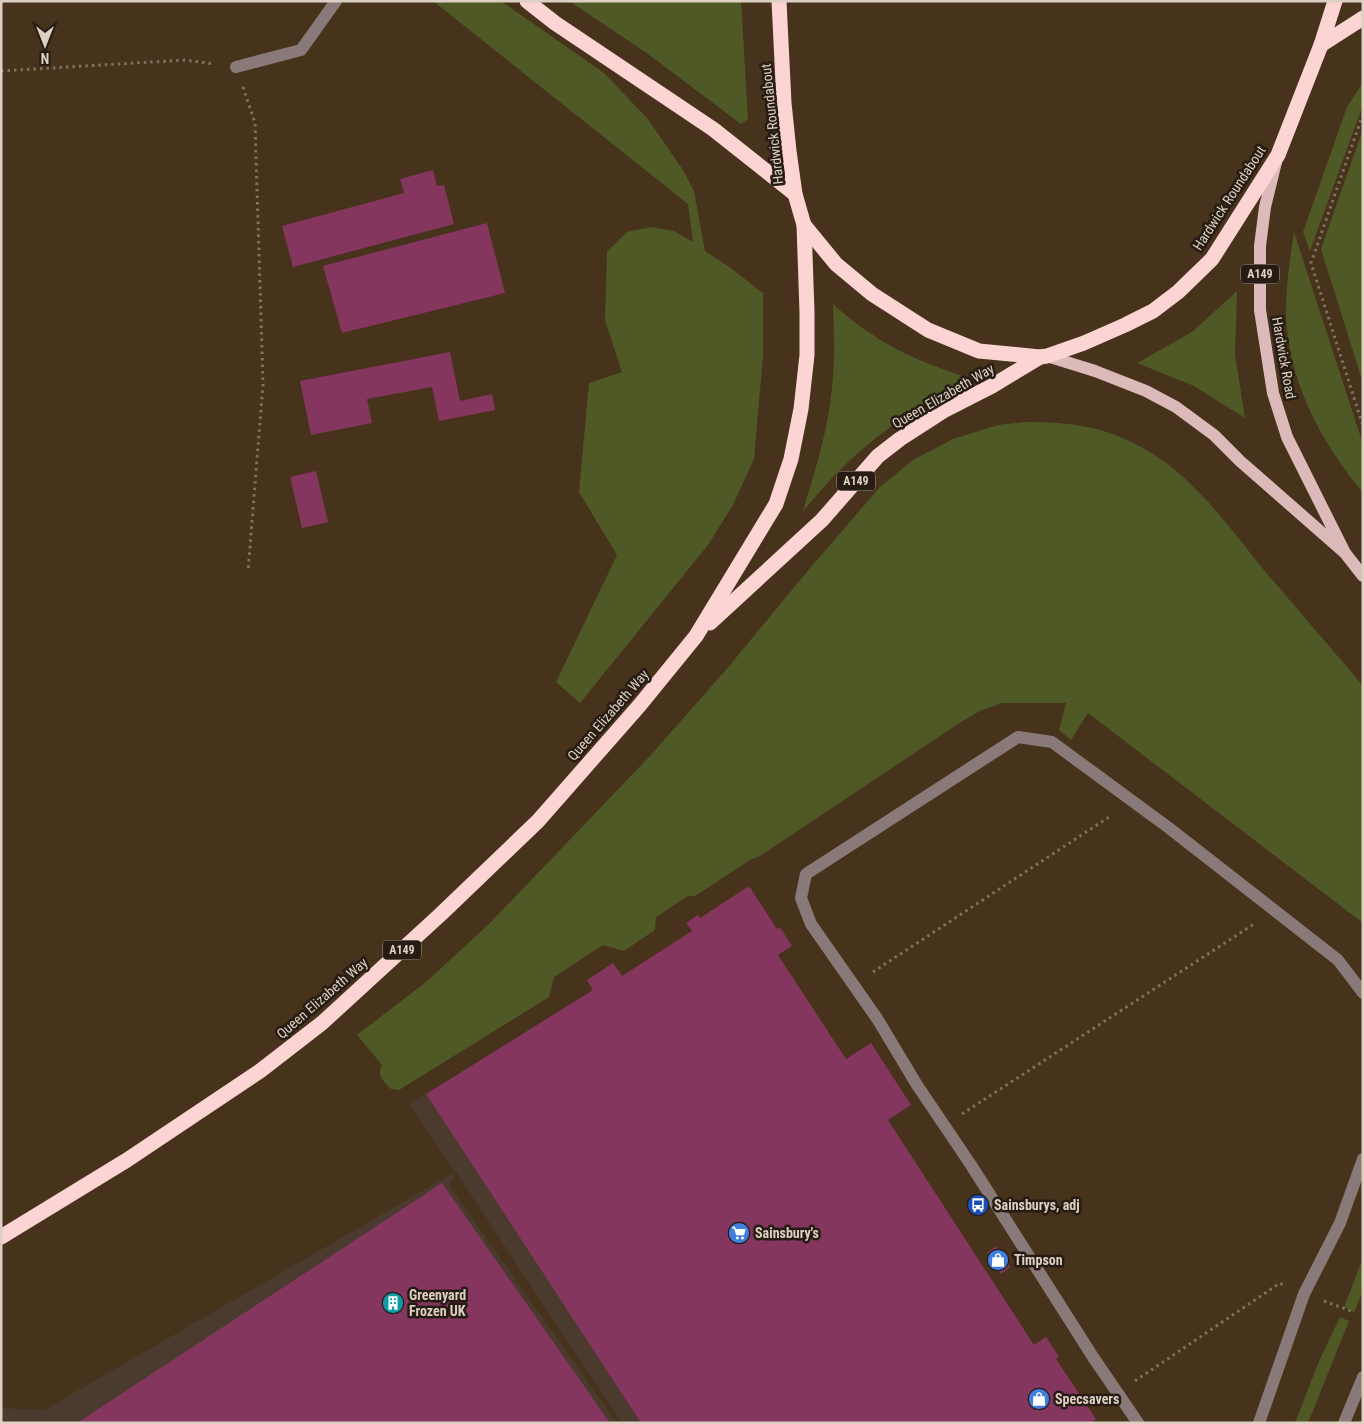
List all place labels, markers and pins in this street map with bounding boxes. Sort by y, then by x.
bus stop icon: Sainsburys, adj [966,1193,990,1217]
place label: Sainsburys, adj [994,1197,1080,1213]
supermarket icon: Sainsbury's [727,1221,751,1245]
place label: Sainsbury's [755,1225,819,1241]
shop icon: Timpson [986,1248,1010,1272]
place label: Timpson [1014,1252,1063,1268]
place label: Greenyard Frozen UK [409,1287,466,1319]
building icon: Greenyard Frozen UK [381,1291,405,1315]
shop icon: Specsavers [1027,1387,1051,1411]
place label: Specsavers [1055,1391,1119,1407]

